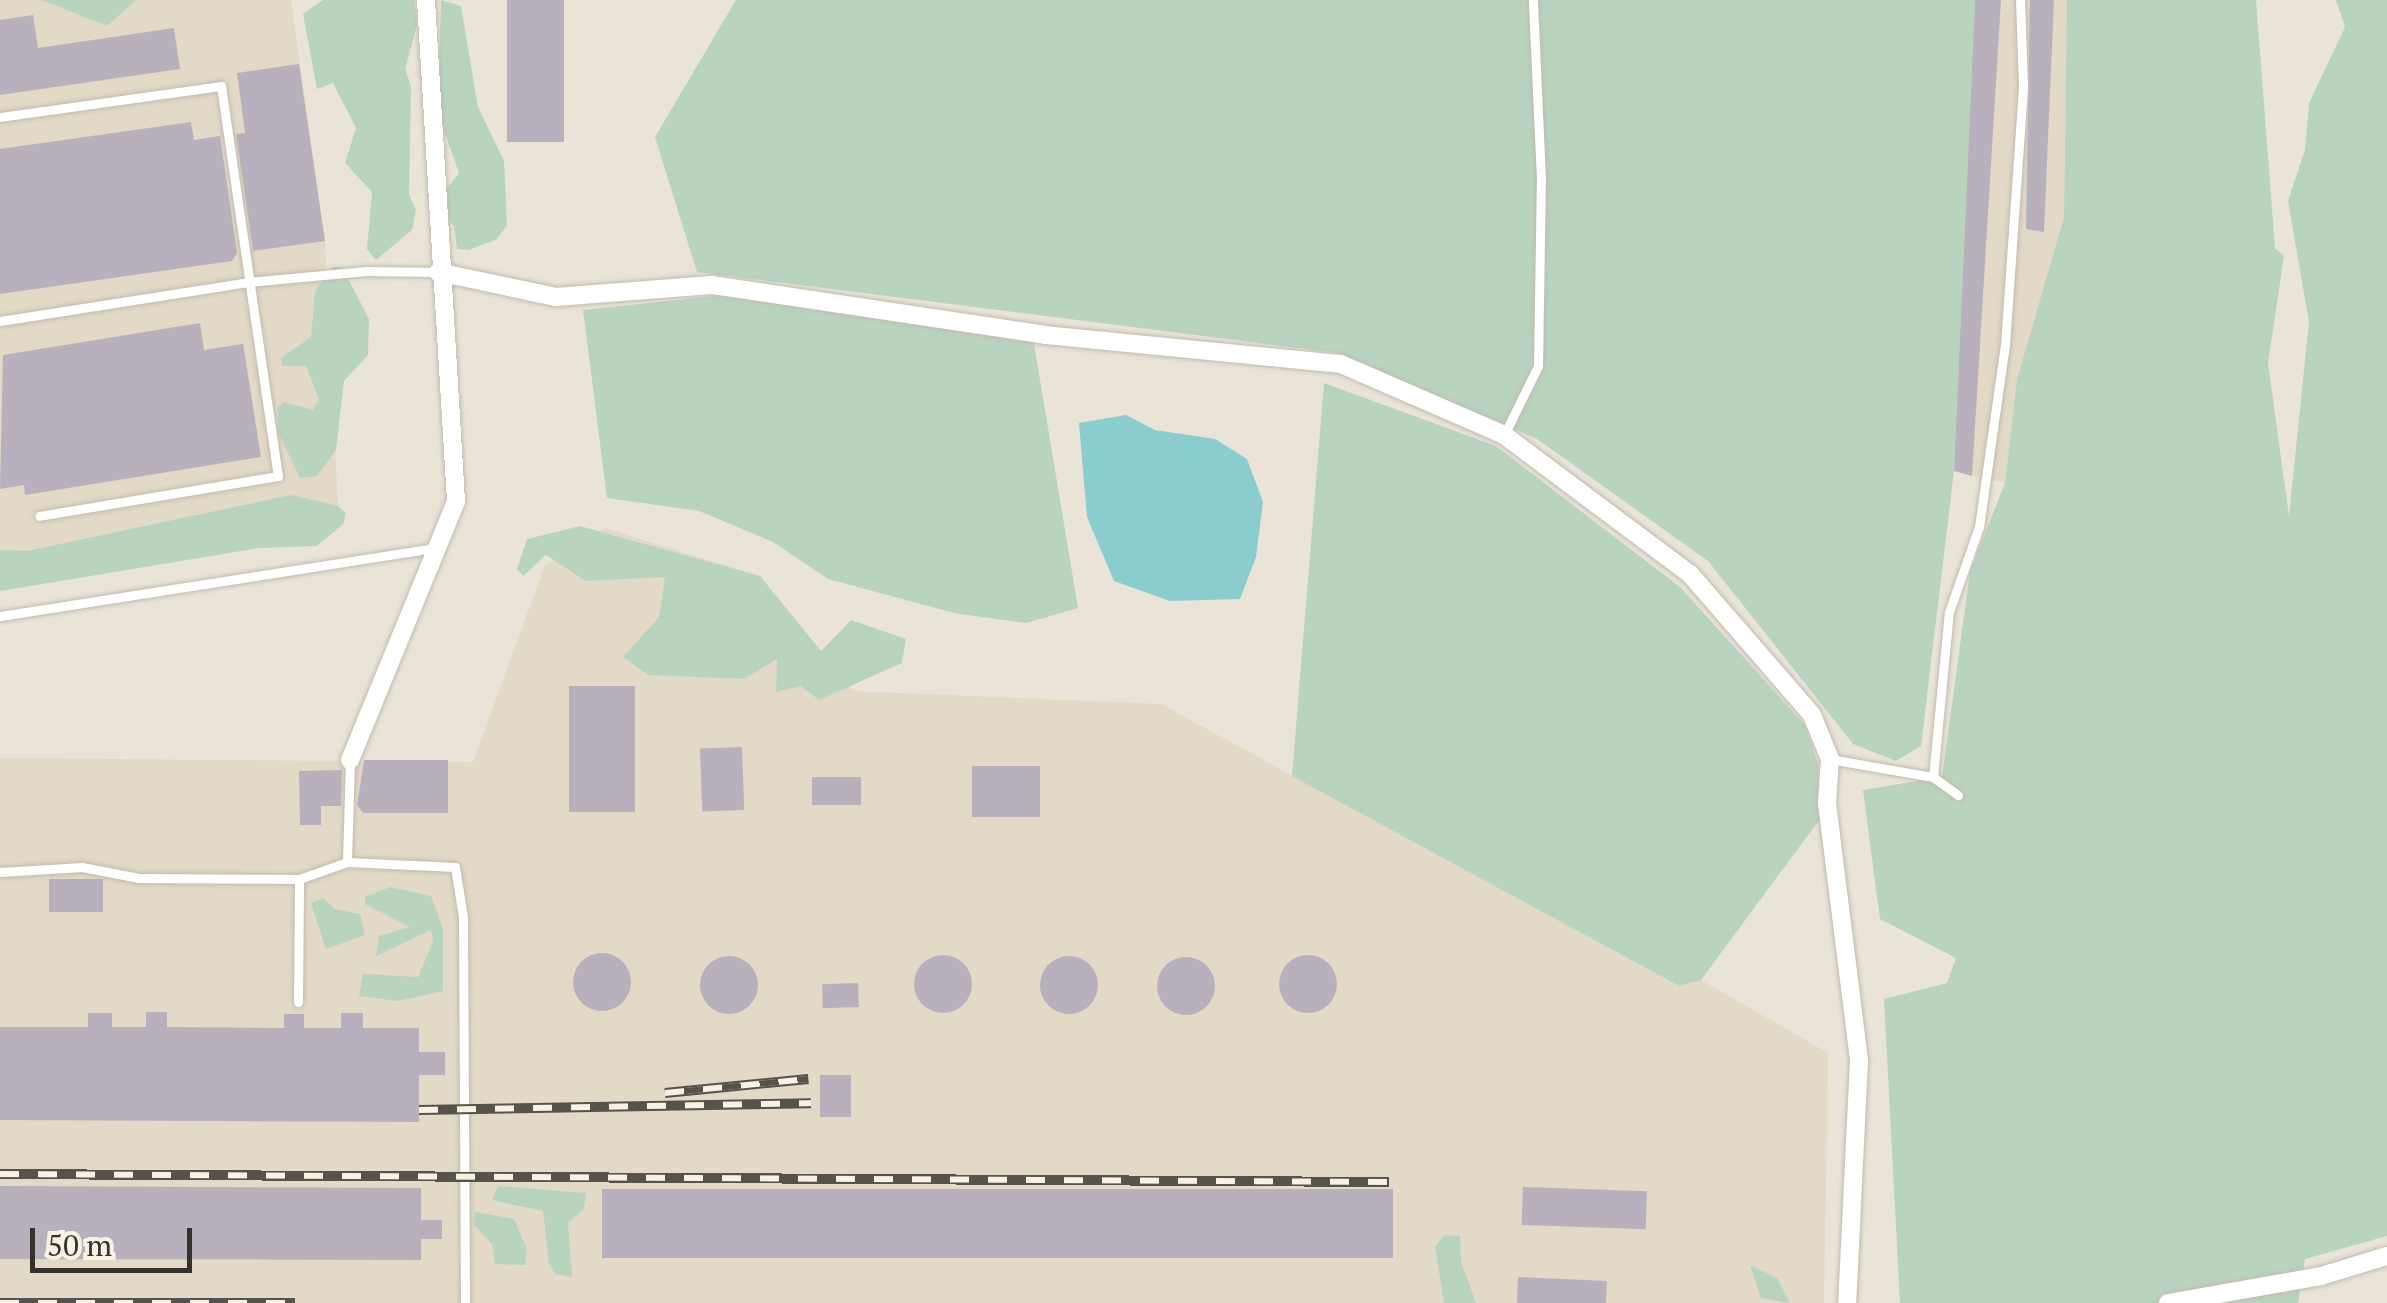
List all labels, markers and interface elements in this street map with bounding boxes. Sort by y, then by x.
scale bar [35,1208,198,1270]
text: 50 m [47,1225,112,1265]

